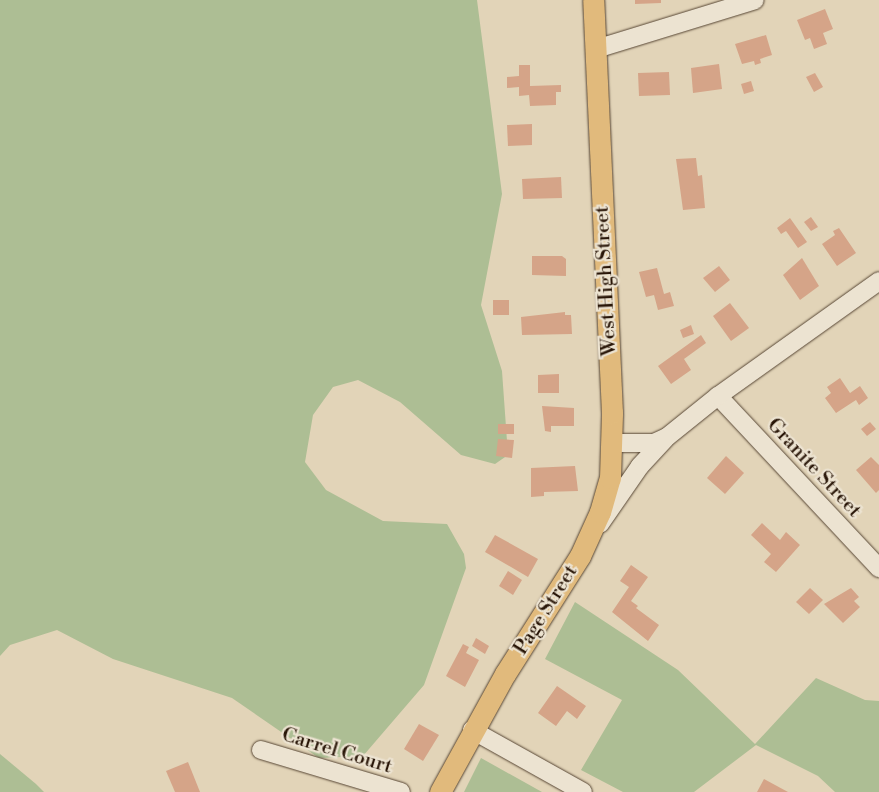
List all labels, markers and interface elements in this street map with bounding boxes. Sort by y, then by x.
street label: West High Street [590,205,622,357]
street label: Granite Street [762,413,866,523]
street label: Page Street [509,561,583,659]
street label: Carrel Court [279,723,395,779]

